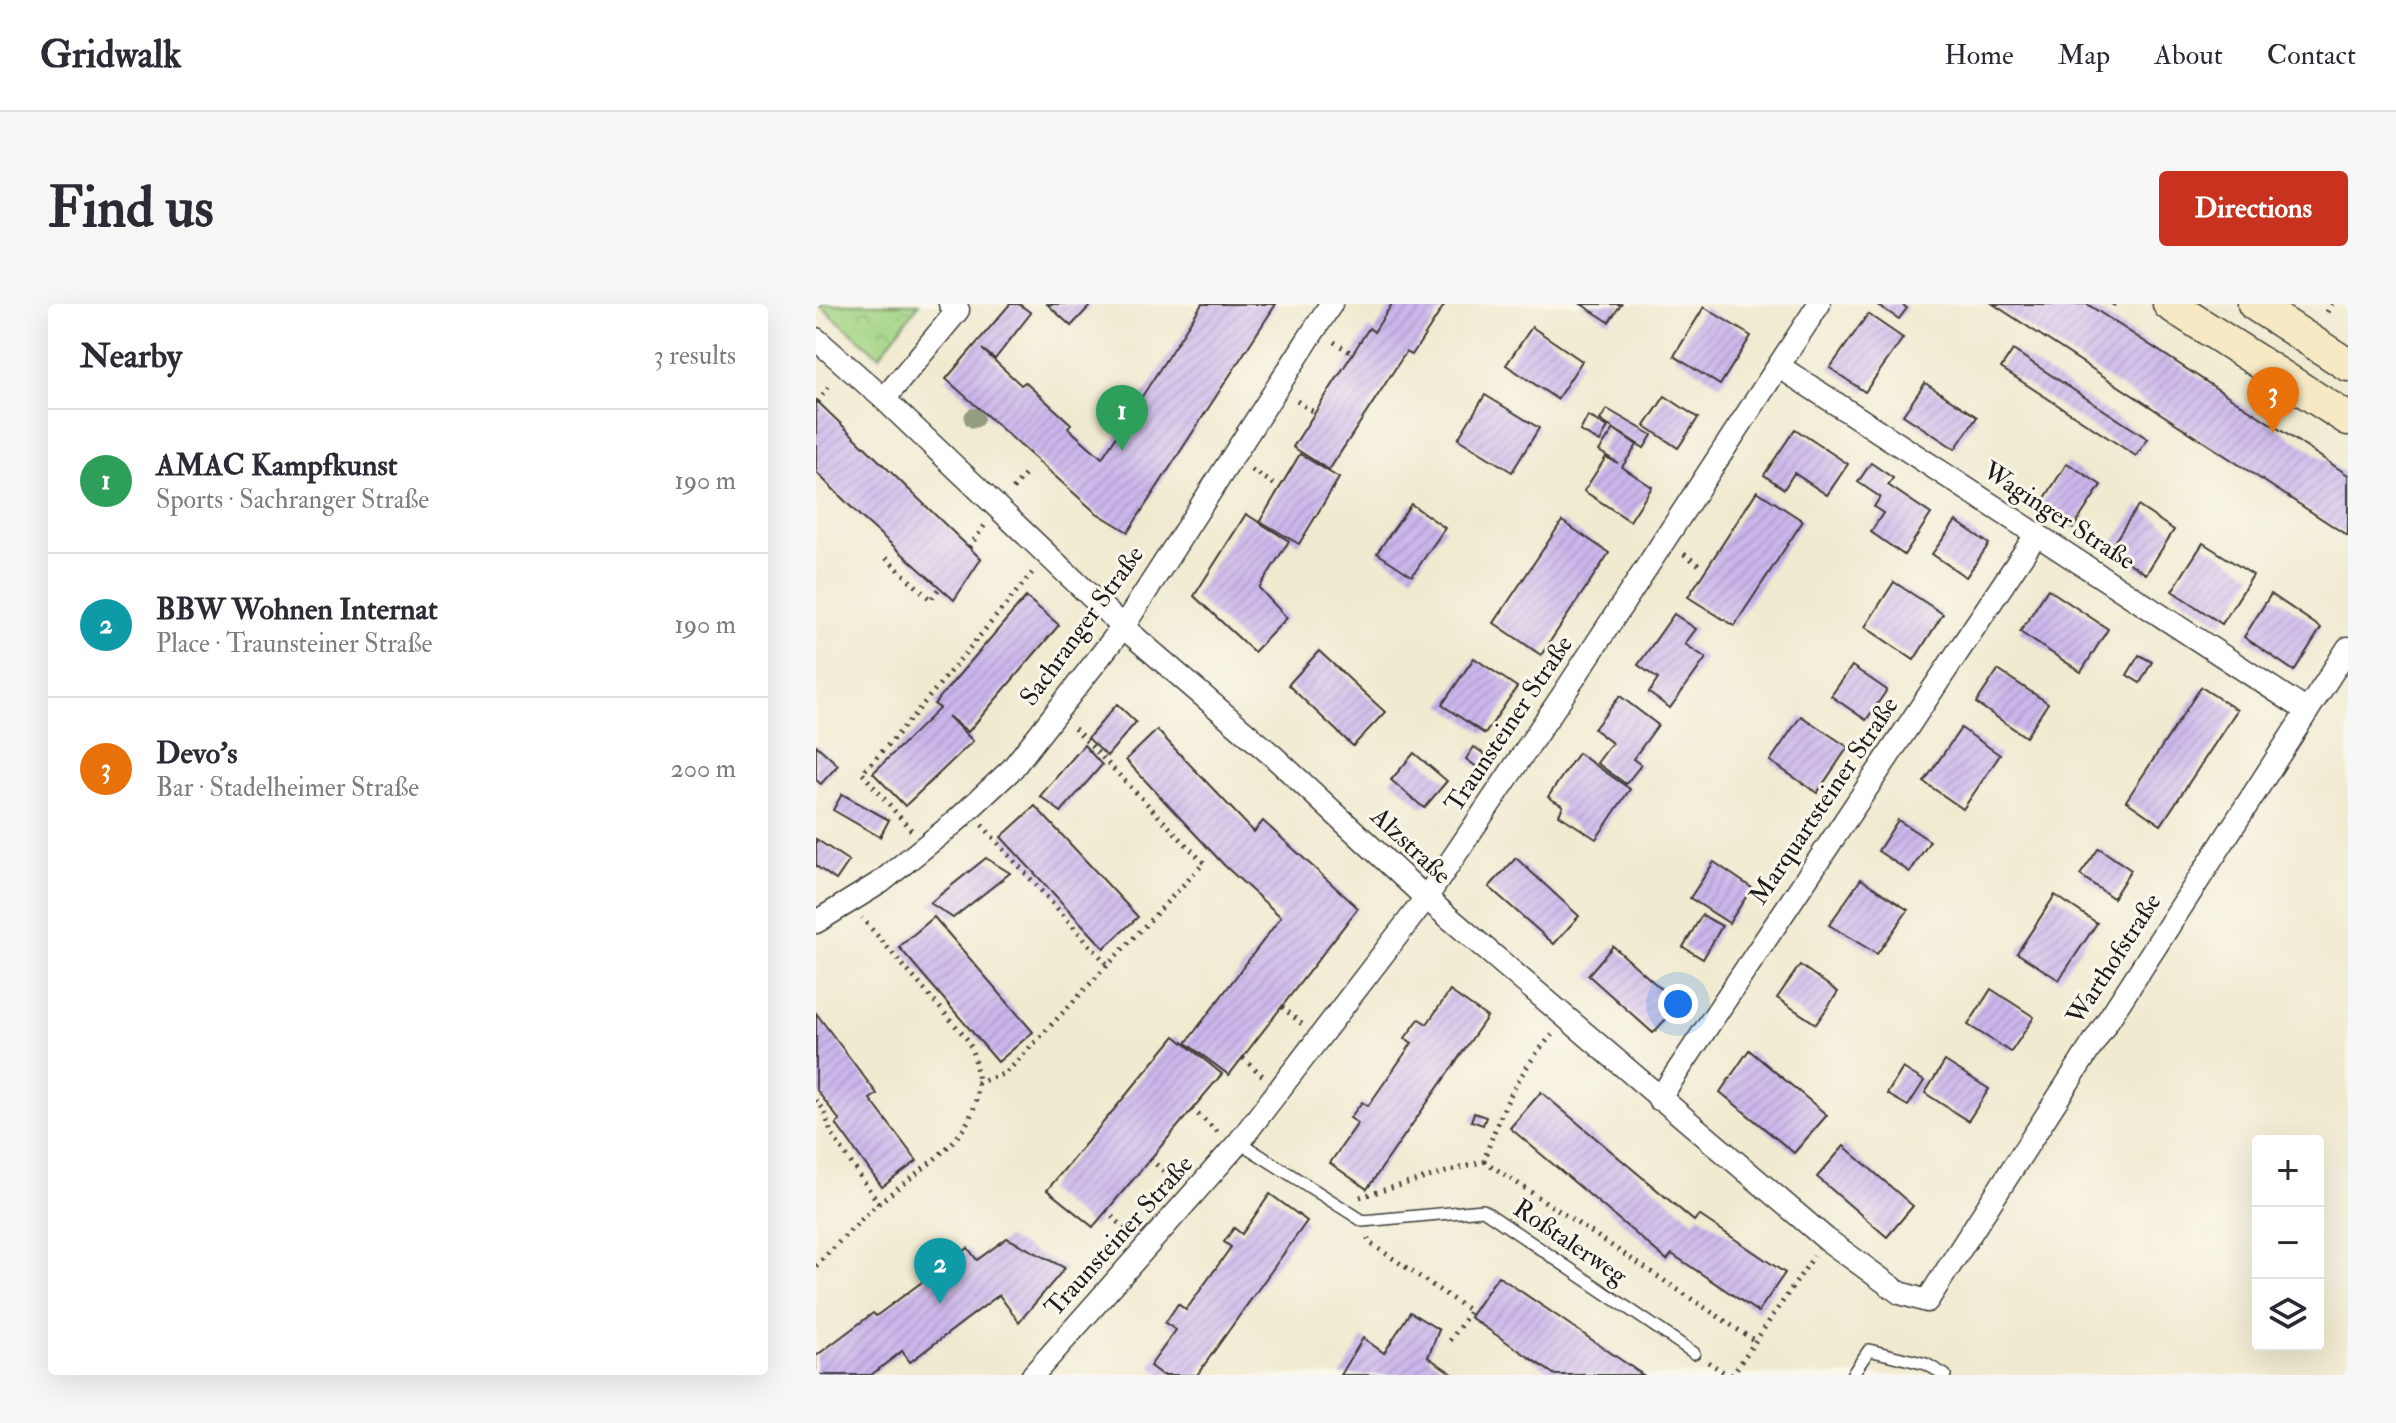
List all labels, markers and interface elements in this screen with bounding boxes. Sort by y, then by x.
text: Gridwalk [40,31,181,79]
text: Home [1944,38,2014,73]
text: Map [2058,38,2110,73]
text: About [2154,38,2223,73]
text: Contact [2267,38,2356,73]
button: Directions [2159,171,2348,246]
text: Find us [48,173,214,244]
text: Nearby [80,335,182,378]
text: 3 results [654,340,736,372]
pin: 3 [2247,367,2299,433]
pin: 1 [1096,385,1148,451]
text: AMAC Kampfkunst [156,447,398,484]
street label: Waginger Straße [1976,454,2141,577]
text: 1 [101,465,111,497]
text: 190 m [675,465,736,497]
text: Sports · Sachranger Straße [156,484,429,516]
street label: Sachranger Straße [1013,540,1151,712]
text: BBW Wohnen Internat [156,591,438,628]
text: 2 [99,609,113,641]
text: 190 m [675,609,736,641]
text: Place · Traunsteiner Straße [156,628,432,660]
street label: Traunsteiner Straße [1438,629,1580,819]
street label: Marquartsteiner Straße [1743,691,1906,911]
text: Devo's [156,735,238,772]
text: 3 [101,753,111,785]
text: 200 m [671,753,736,785]
text: Bar · Stadelheimer Straße [156,772,419,804]
street label: Alzstraße [1363,800,1458,891]
street label: Warthofstraße [2059,887,2168,1032]
your location [1658,984,1698,1024]
map controls [2252,1135,2324,1351]
button: + [2252,1135,2324,1207]
street label: Traunsteiner Straße [1038,1148,1200,1323]
street label: Roßtalerweg [1507,1192,1634,1292]
button: − [2252,1207,2324,1279]
pin: 2 [914,1238,966,1304]
button: layers [2252,1279,2324,1351]

